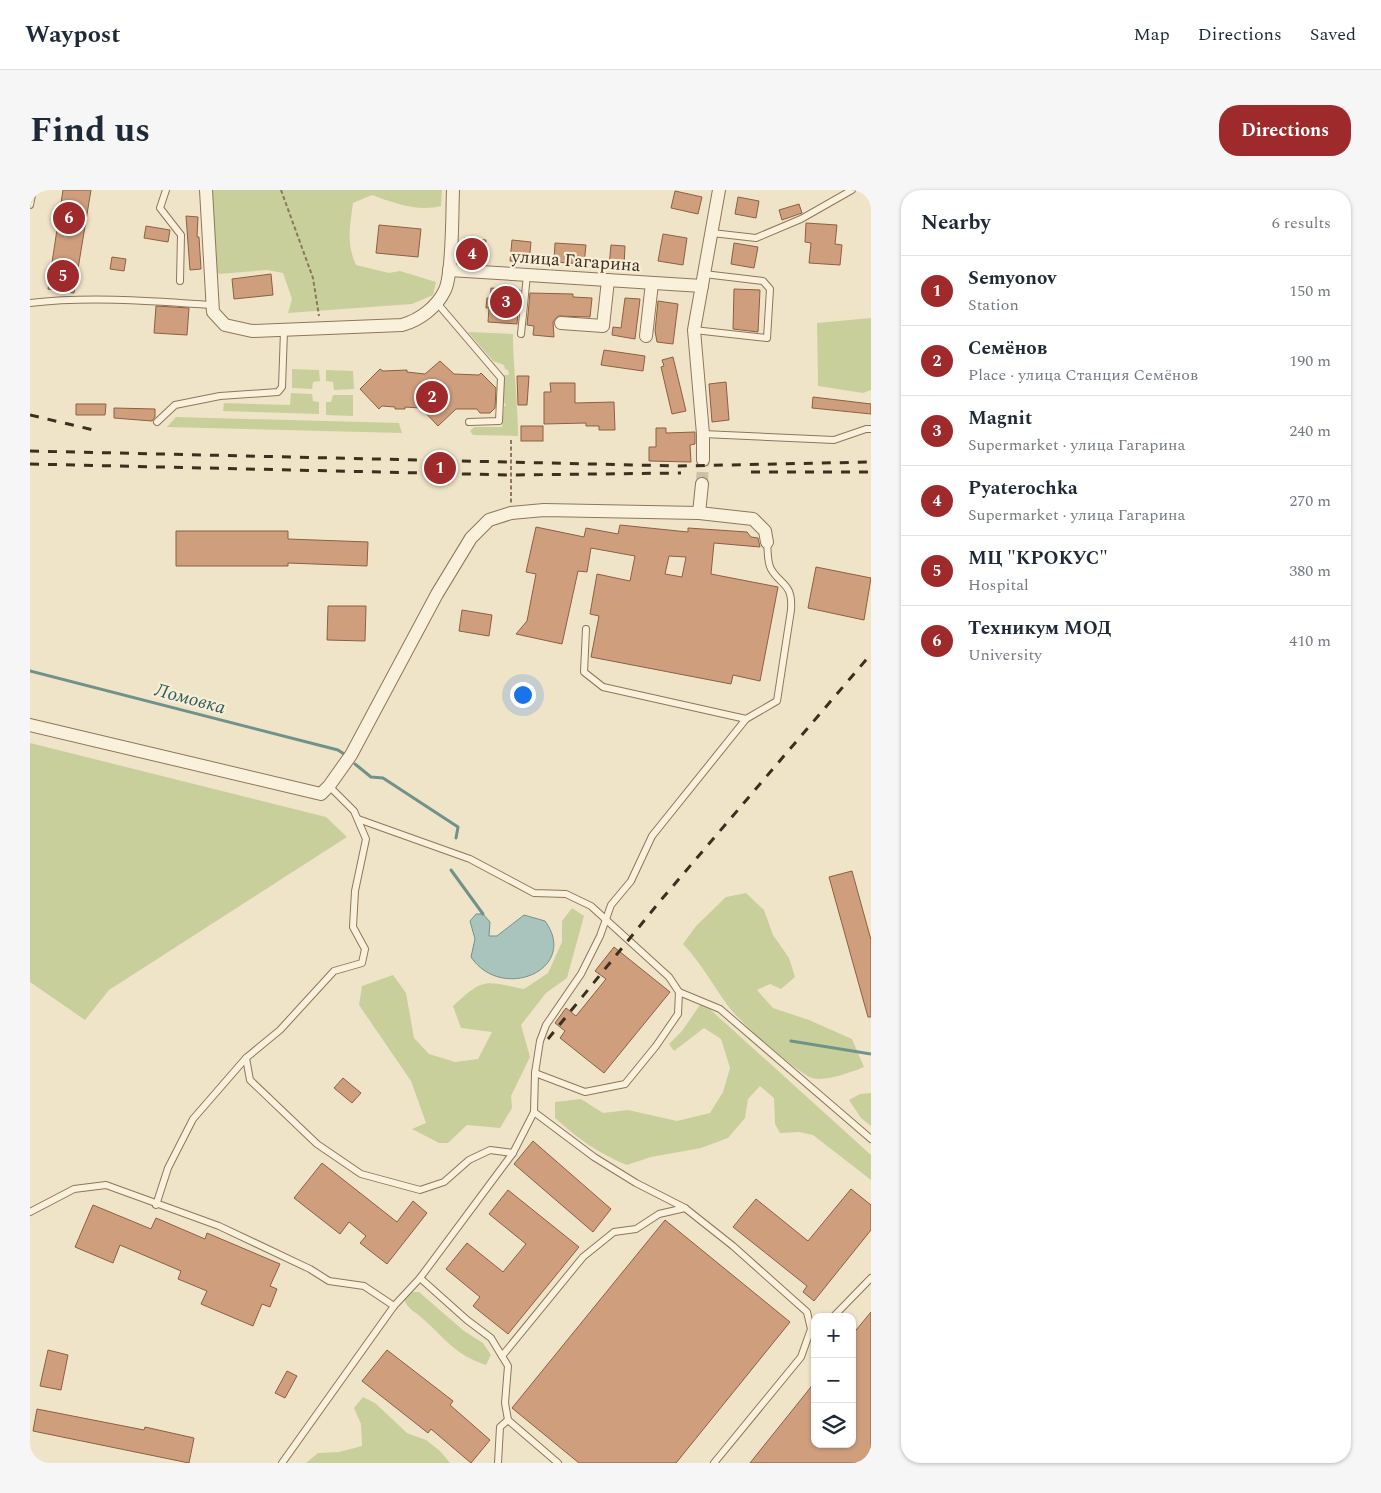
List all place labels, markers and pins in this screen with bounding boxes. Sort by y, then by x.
pin: 6 [53,199,85,237]
pin: 4 [456,235,488,273]
pin: 5 [47,257,79,295]
pin: 3 [490,283,522,321]
pin: 2 [416,378,448,416]
pin: 1 [424,449,456,487]

